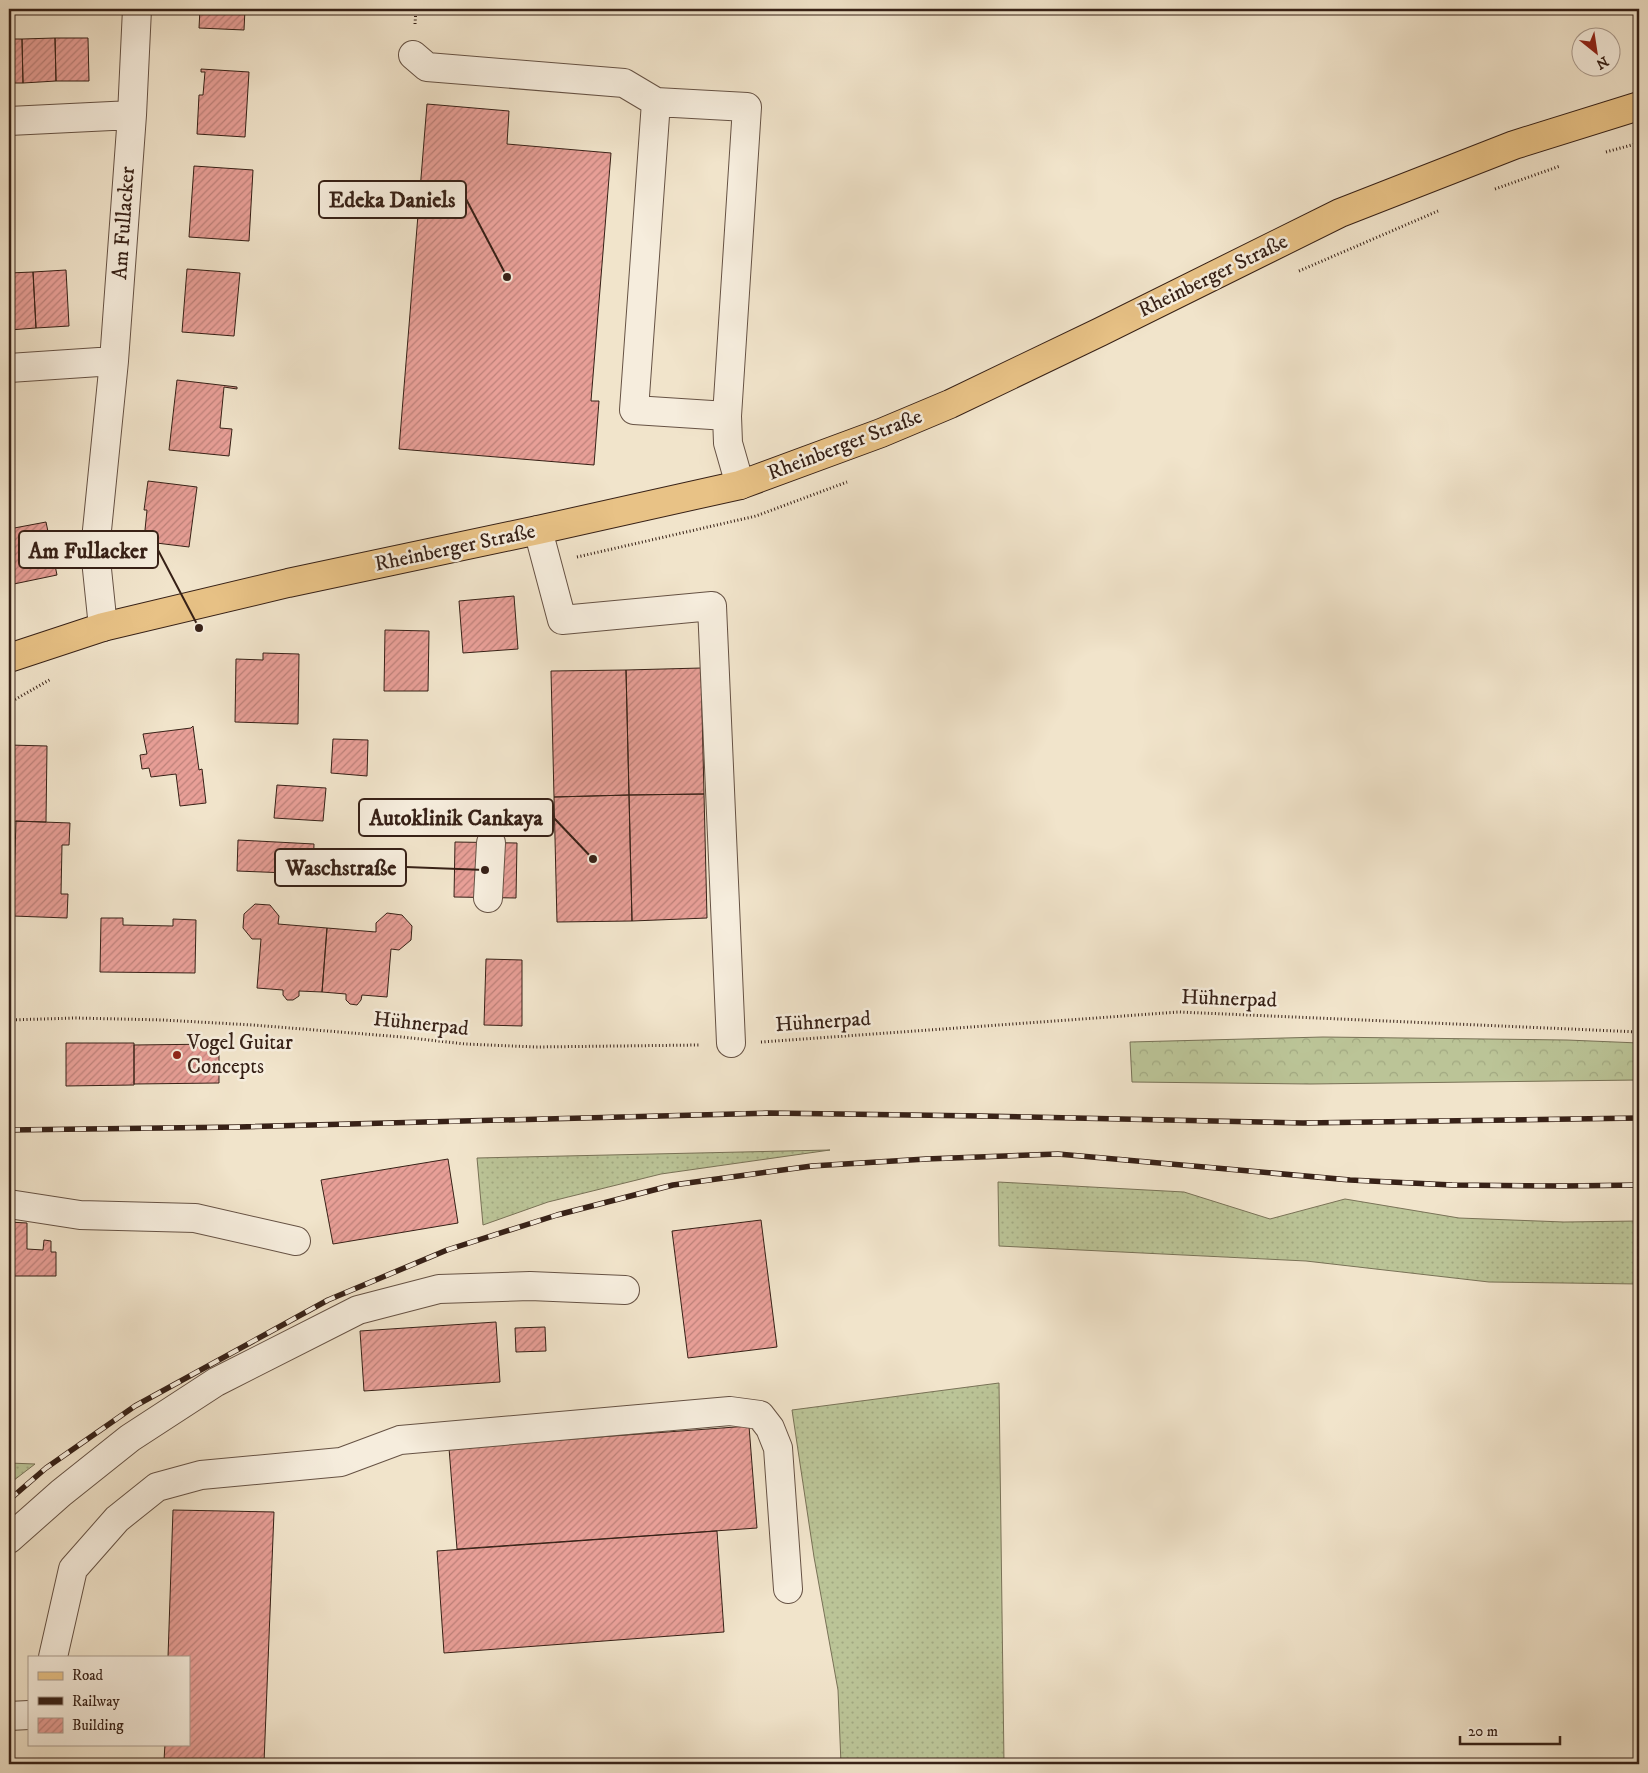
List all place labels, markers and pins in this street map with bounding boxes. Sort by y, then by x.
callout: Edeka Daniels [319,181,466,218]
callout: Am Fullacker [19,531,158,568]
callout: Autoklinik Cankaya [359,799,553,836]
callout: Waschstraße [275,849,406,886]
place label: Vogel Guitar Concepts [186,1030,293,1080]
marker: Vogel Guitar Concepts [171,1049,183,1061]

